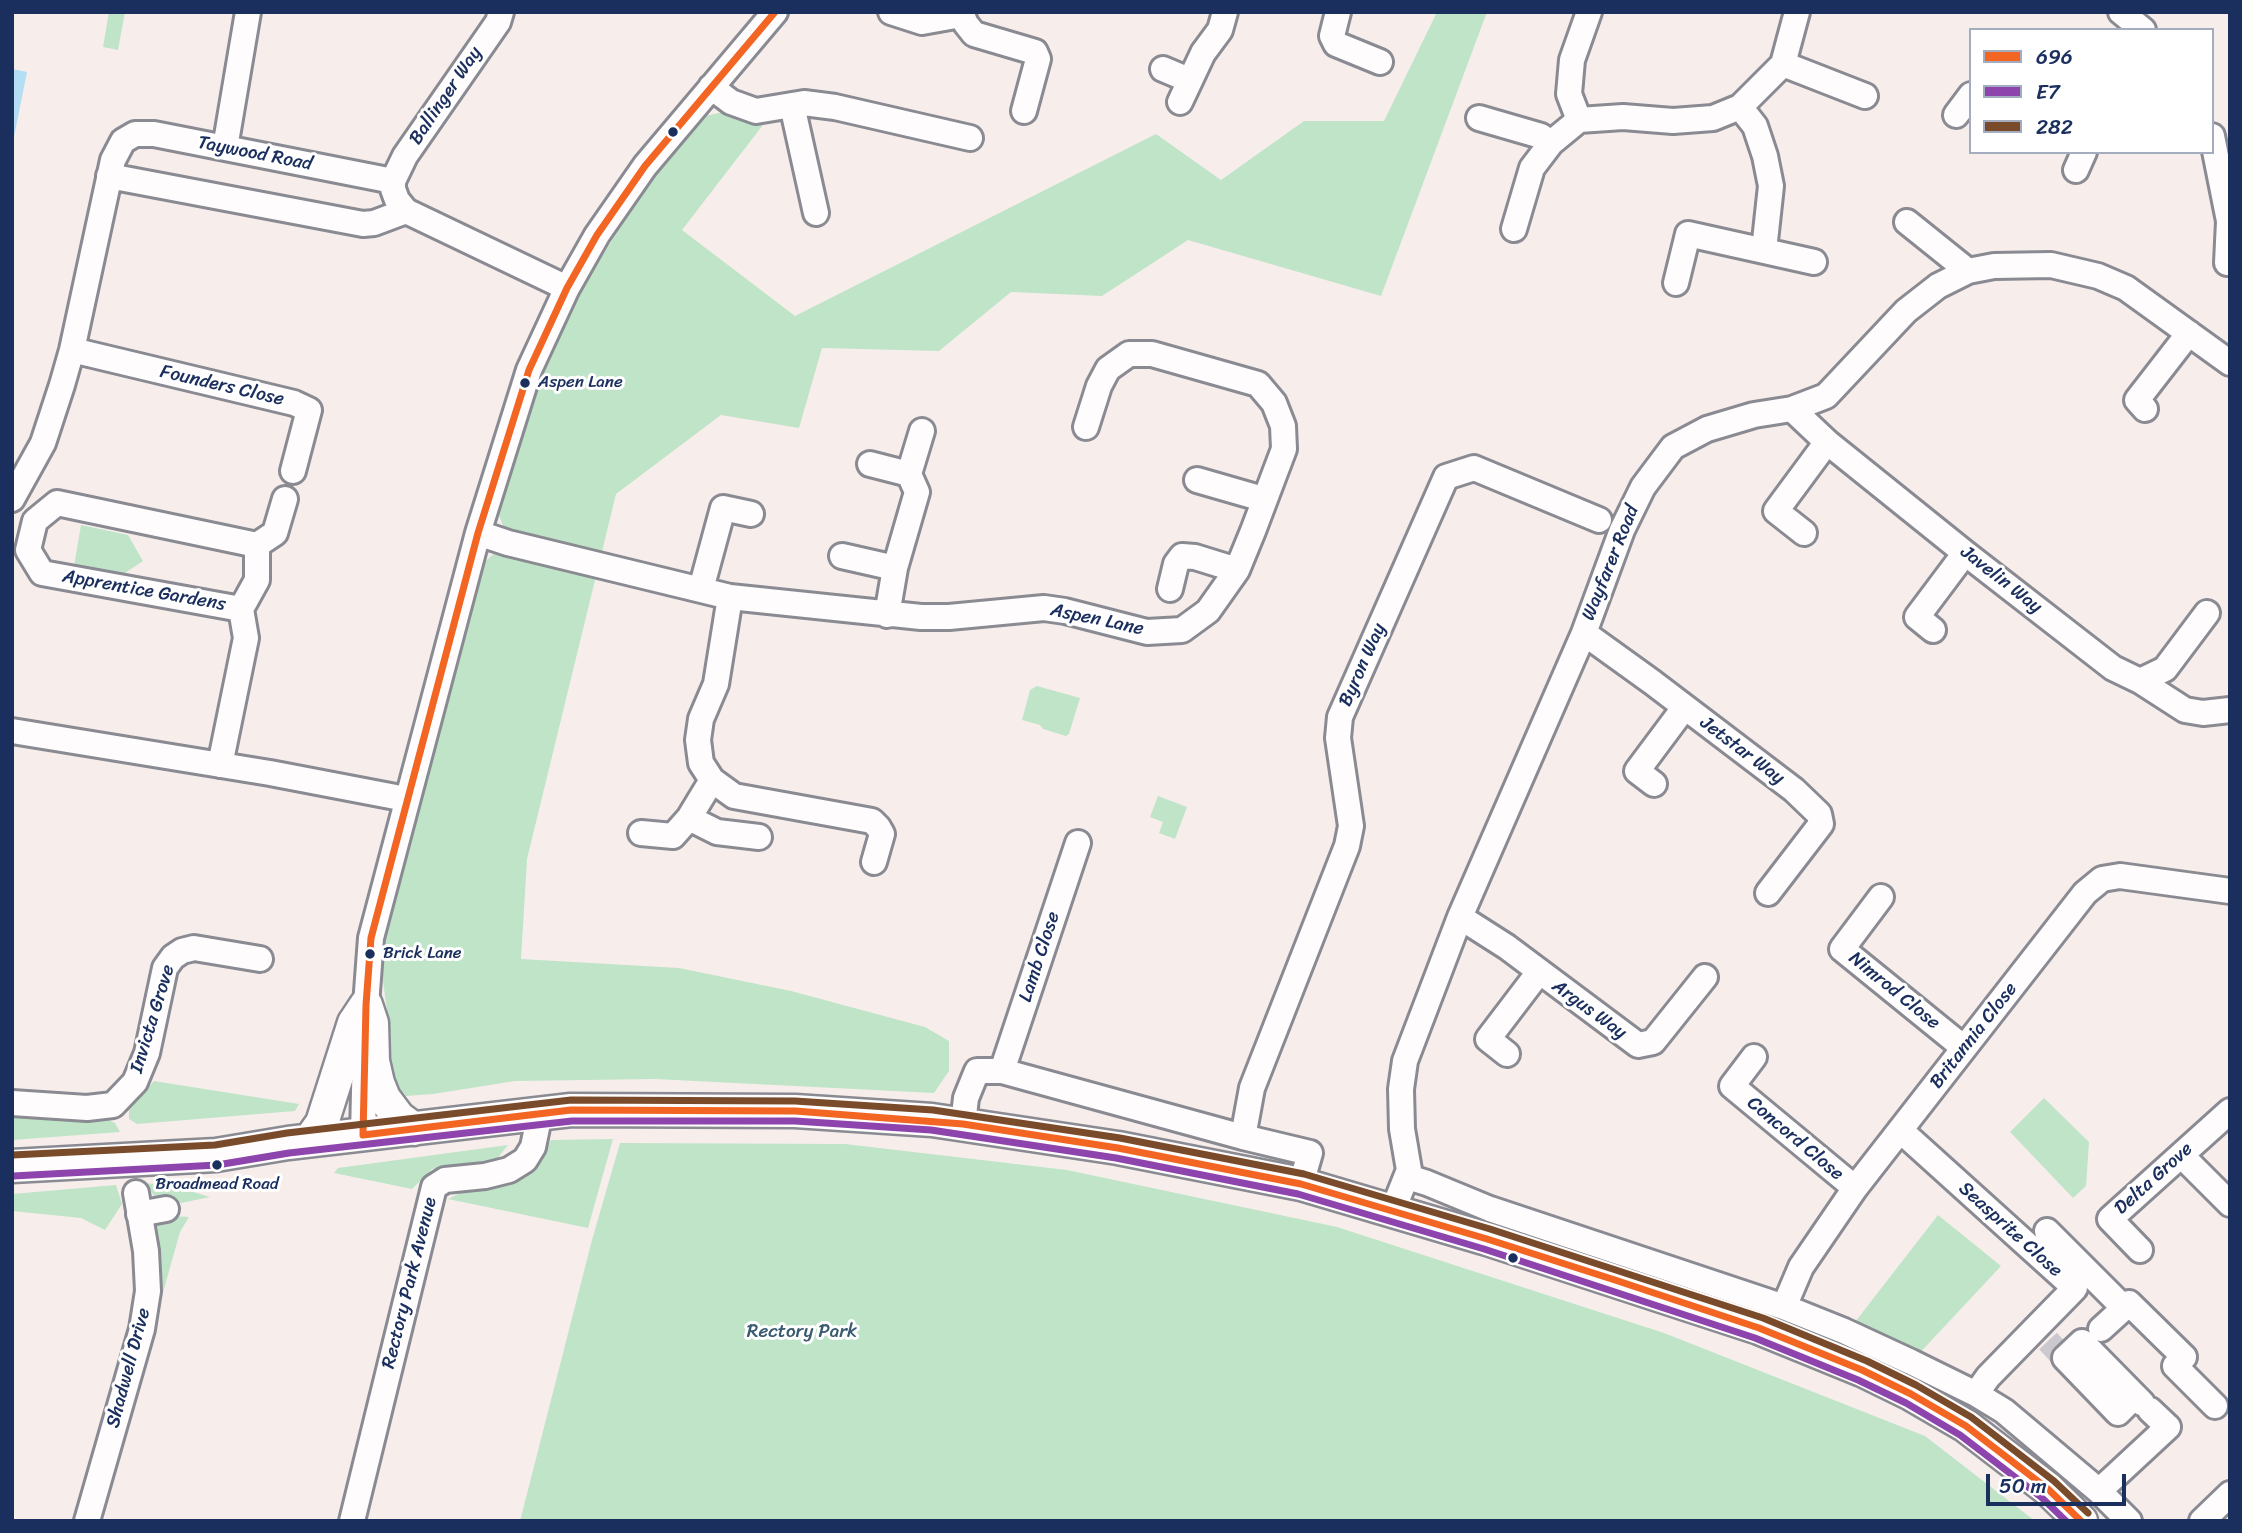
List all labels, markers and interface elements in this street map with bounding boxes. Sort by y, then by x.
legend [1969,28,2214,154]
text: 696 [2036,38,2073,76]
street label: Ballinger Way [405,43,487,149]
text: E7 [2036,73,2060,111]
text: 282 [2036,108,2073,146]
unlabelled marker [666,125,680,139]
street label: Taywood Road [196,132,314,176]
street label: Founders Close [158,361,286,411]
place label: Aspen Lane [538,373,623,393]
marker: Aspen Lane [518,376,532,390]
street label: Wayfarer Road [1578,502,1644,624]
street label: Javelin Way [1956,541,2046,619]
street label: Apprentice Gardens [61,565,227,617]
street label: Aspen Lane [1048,599,1146,641]
street label: Byron Way [1335,620,1391,710]
street label: Jetstar Way [1695,712,1789,790]
street label: Lamb Close [1015,909,1065,1005]
place label: Brick Lane [383,944,462,964]
marker: Brick Lane [363,947,377,961]
street label: Nimrod Close [1844,947,1944,1035]
street label: Invicta Grove [126,962,180,1076]
street label: Argus Way [1547,975,1631,1045]
street label: Britannia Close [1925,978,2023,1094]
street label: Concord Close [1742,1092,1848,1186]
street label: Delta Grove [2110,1138,2198,1220]
marker: Broadmead Road [210,1158,224,1172]
place label: Broadmead Road [155,1175,279,1195]
street label: Seasprite Close [1954,1178,2066,1282]
street label: Rectory Park Avenue [378,1195,442,1371]
unlabelled marker [1506,1251,1520,1265]
street label: Shadwell Drive [102,1306,156,1430]
park label: Rectory Park [747,1321,857,1343]
scale bar [1990,1460,2130,1504]
text: 50 m [1999,1467,2047,1505]

